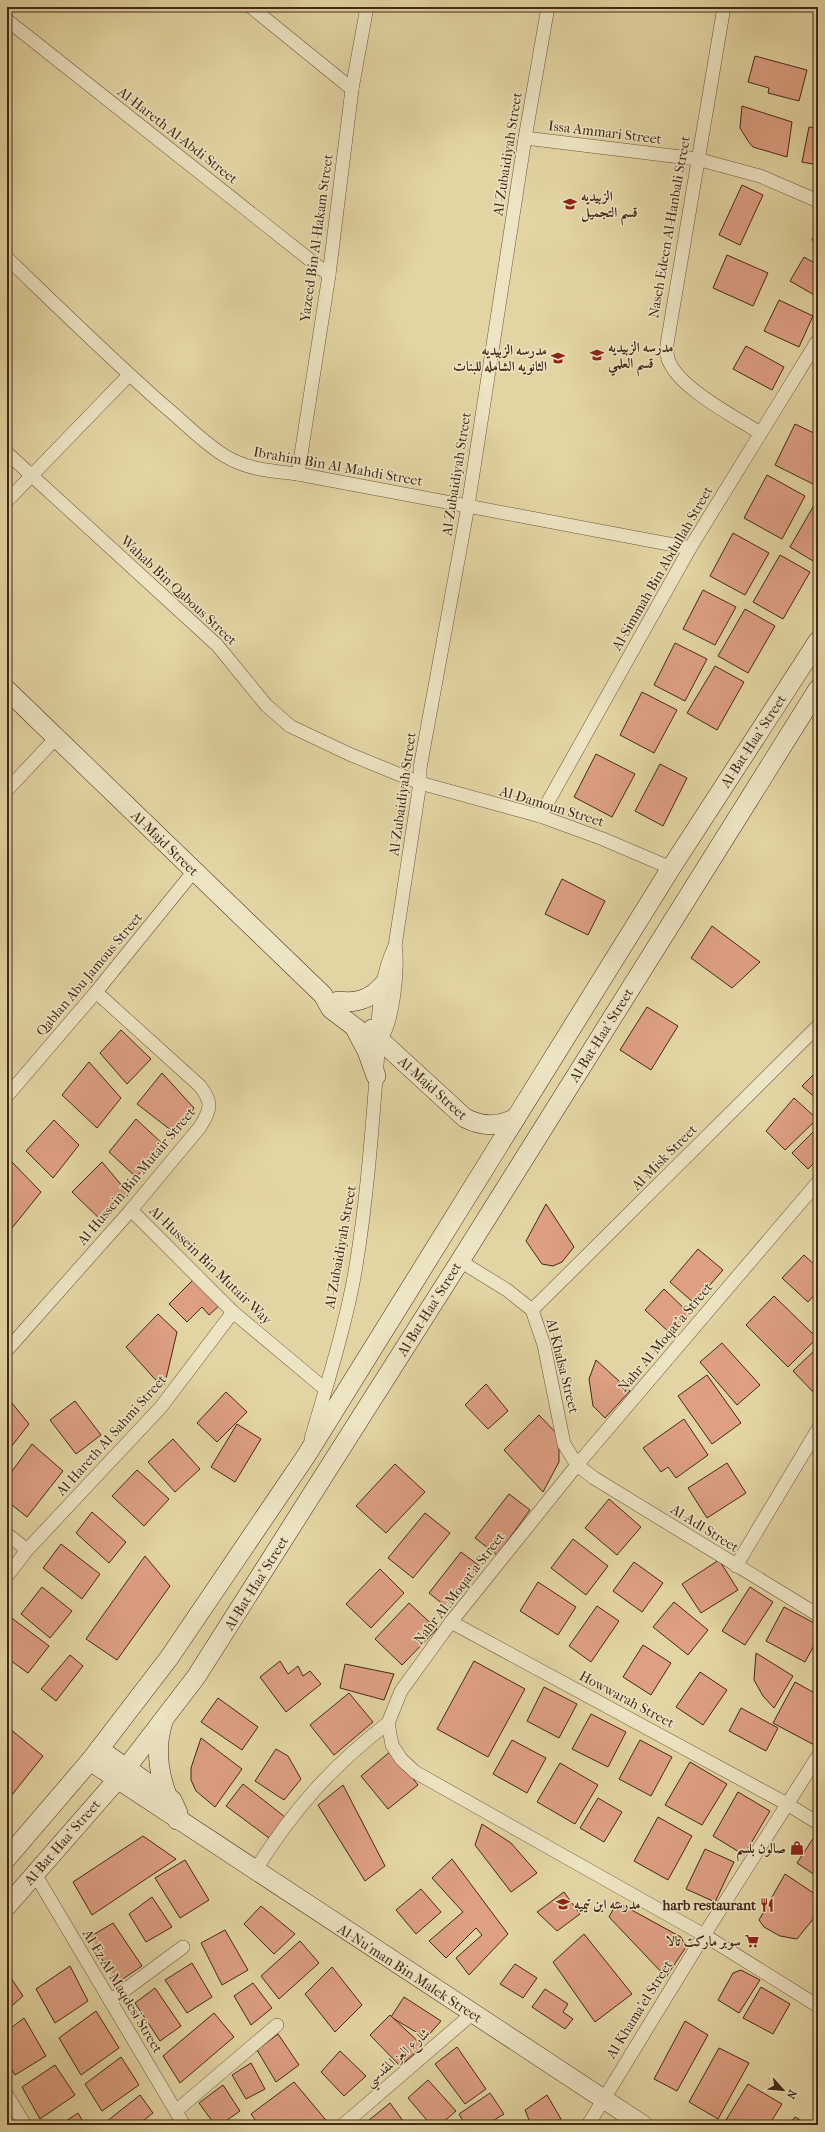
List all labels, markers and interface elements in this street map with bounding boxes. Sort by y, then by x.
street label: Al-Hareth Al-Abdi Street [114,83,241,187]
street label: Al-Zubaidiyah Street [489,91,526,218]
street label: Issa Ammari Street [547,117,663,148]
street label: Naseh Edeen Al-Hanbali Street [645,135,694,320]
street label: Yazeed Bin Al-Hakam Street [296,153,337,324]
place label: الزبيديه قسم التجميل [581,188,638,226]
school or university icon: الزبيديه قسم التجميل [562,196,578,212]
place label: مدرسه الزبيديه قسم العلمي [608,339,674,377]
place label: مدرسه الزبيديه الثانويه الشامله للبنات [453,342,547,375]
school or university icon: مدرسه الزبيديه قسم العلمي [589,347,605,363]
school or university icon: مدرسه الزبيديه الثانويه الشامله للبنات [550,350,566,366]
street label: Al-Zubaidiyah Street [438,411,475,538]
street label: Ibrahim Bin Al-Mahdi Street [252,443,424,490]
street label: Al-Simmah Bin Abdullah Street [608,483,717,654]
street label: Wahab Bin Qabous Street [116,531,240,649]
street label: Al-Bat-Haa’ Street [716,691,790,792]
street label: Al-Zubaidiyah Street [385,731,420,858]
street label: Al-Damoun Street [497,782,606,830]
street label: Al-Majd Street [127,806,202,880]
street label: Qablan Abu Jamous Street [33,909,146,1040]
street label: Al-Bat-Haa’ Street [565,985,637,1086]
street label: Al-Majd Street [394,1052,471,1124]
street label: Al-Hussein Bin Mutair Street [73,1104,199,1249]
street label: Al-Misk Street [627,1121,701,1194]
street label: Al-Zubaidiyah Street [321,1184,360,1311]
street label: Al-Hussein Bin Mutair Way [145,1202,276,1329]
street label: Al-Bat-Haa’ Street [393,1259,465,1360]
street label: Nahr Al-Moqat'a Street [615,1279,716,1396]
street label: Al-Khalsa Street [542,1316,582,1415]
street label: Al-Hareth Al-Sahmi Street [52,1371,170,1500]
street label: Al-Adl Street [667,1500,742,1556]
street label: Nahr Al-Moqat'a Street [410,1529,509,1648]
street label: Al-Bat-Haa’ Street [220,1533,292,1634]
street label: Howwarah Street [576,1667,677,1732]
street label: Al-Bat-Haa’ Street [20,1796,104,1889]
place label: صالون بلسم [736,1840,786,1862]
shop icon: صالون بلسم [789,1840,805,1856]
school or university icon: مدرسه ابن تيميه [555,1896,571,1912]
place label: مدرسه ابن تيميه [574,1896,640,1913]
place label: harb restaurant [662,1897,757,1914]
restaurant icon: harb restaurant [759,1897,775,1913]
street label: Al-Nu'man Bin Malek Street [334,1920,485,2026]
street label: Al-Ez Al-Maqdesi Street [78,1926,166,2056]
place label: سوبر ماركت تالا [666,1933,741,1950]
supermarket icon: سوبر ماركت تالا [744,1933,760,1949]
street label: Al-Khama'el Street [602,1957,676,2062]
street label: شارع العز المقدسي [361,2024,437,2094]
north arrow [763,2070,803,2110]
text: N [783,2088,799,2102]

